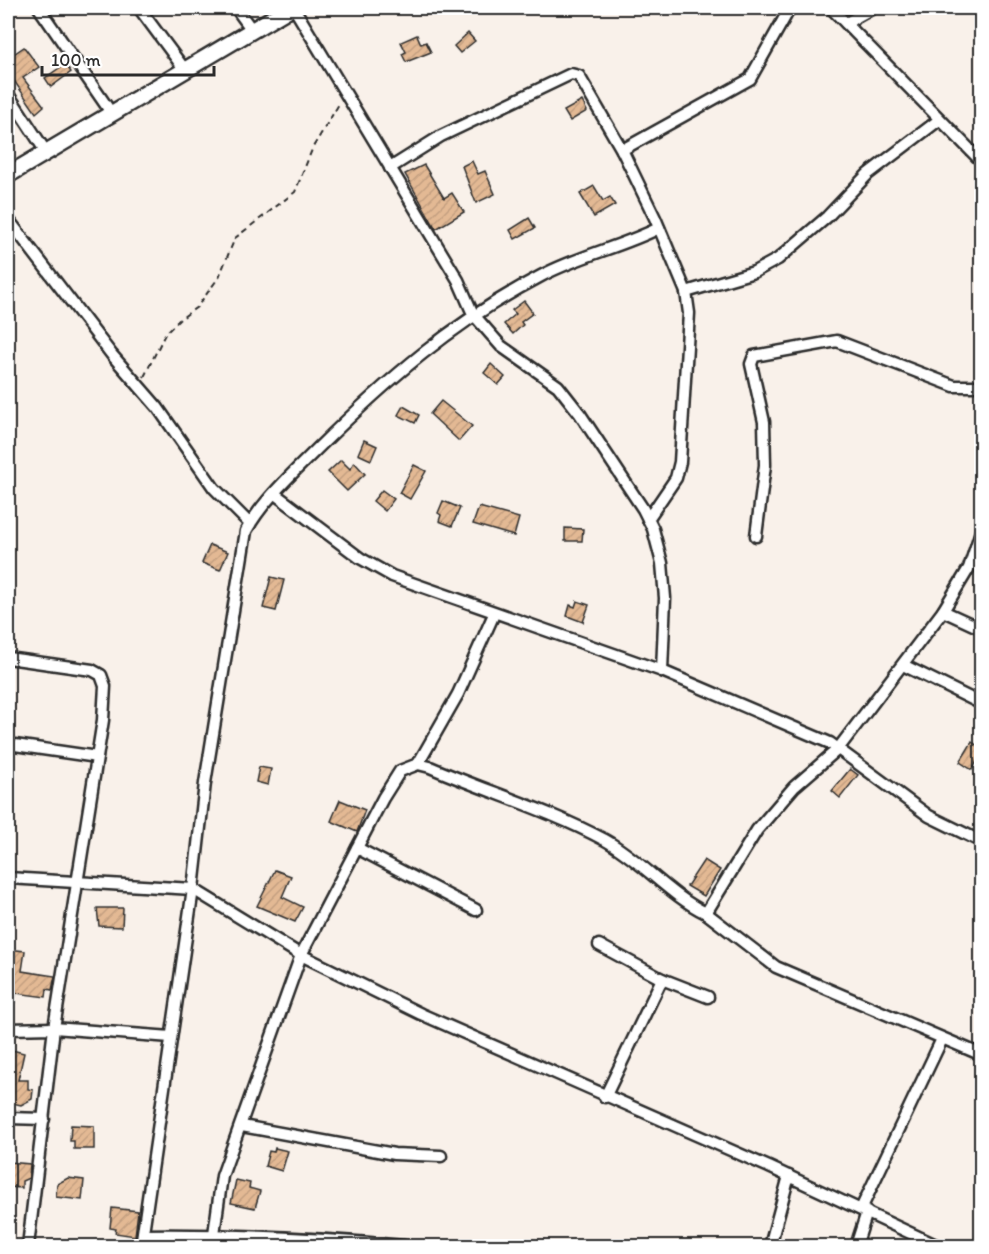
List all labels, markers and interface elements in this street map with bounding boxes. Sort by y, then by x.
scale bar [42,39,214,77]
text: 100 m [51,49,101,71]

